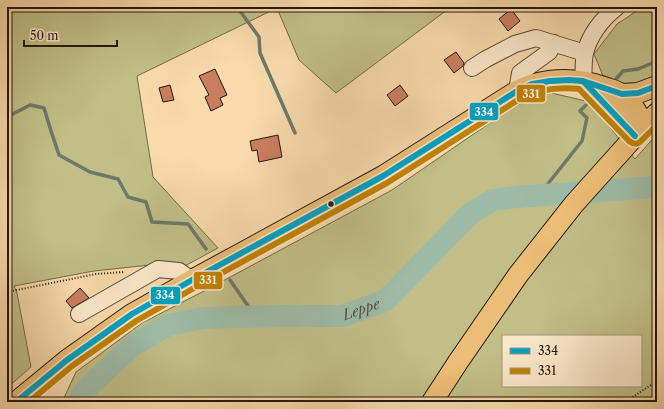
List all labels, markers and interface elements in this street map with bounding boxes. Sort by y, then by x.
scale bar [24,22,117,48]
text: 50 m [30,28,59,43]
line badge: 331 [516,84,546,103]
text: 331 [522,87,540,101]
line badge: 334 [469,102,499,121]
text: 334 [475,105,494,119]
unlabelled marker [326,199,336,209]
line badge: 331 [193,271,223,290]
text: 331 [199,273,217,287]
line badge: 334 [150,286,181,305]
text: 334 [156,288,175,302]
water label: Leppe [339,294,383,324]
legend [502,335,642,387]
text: 334 [538,343,558,358]
text: 331 [538,363,556,378]

